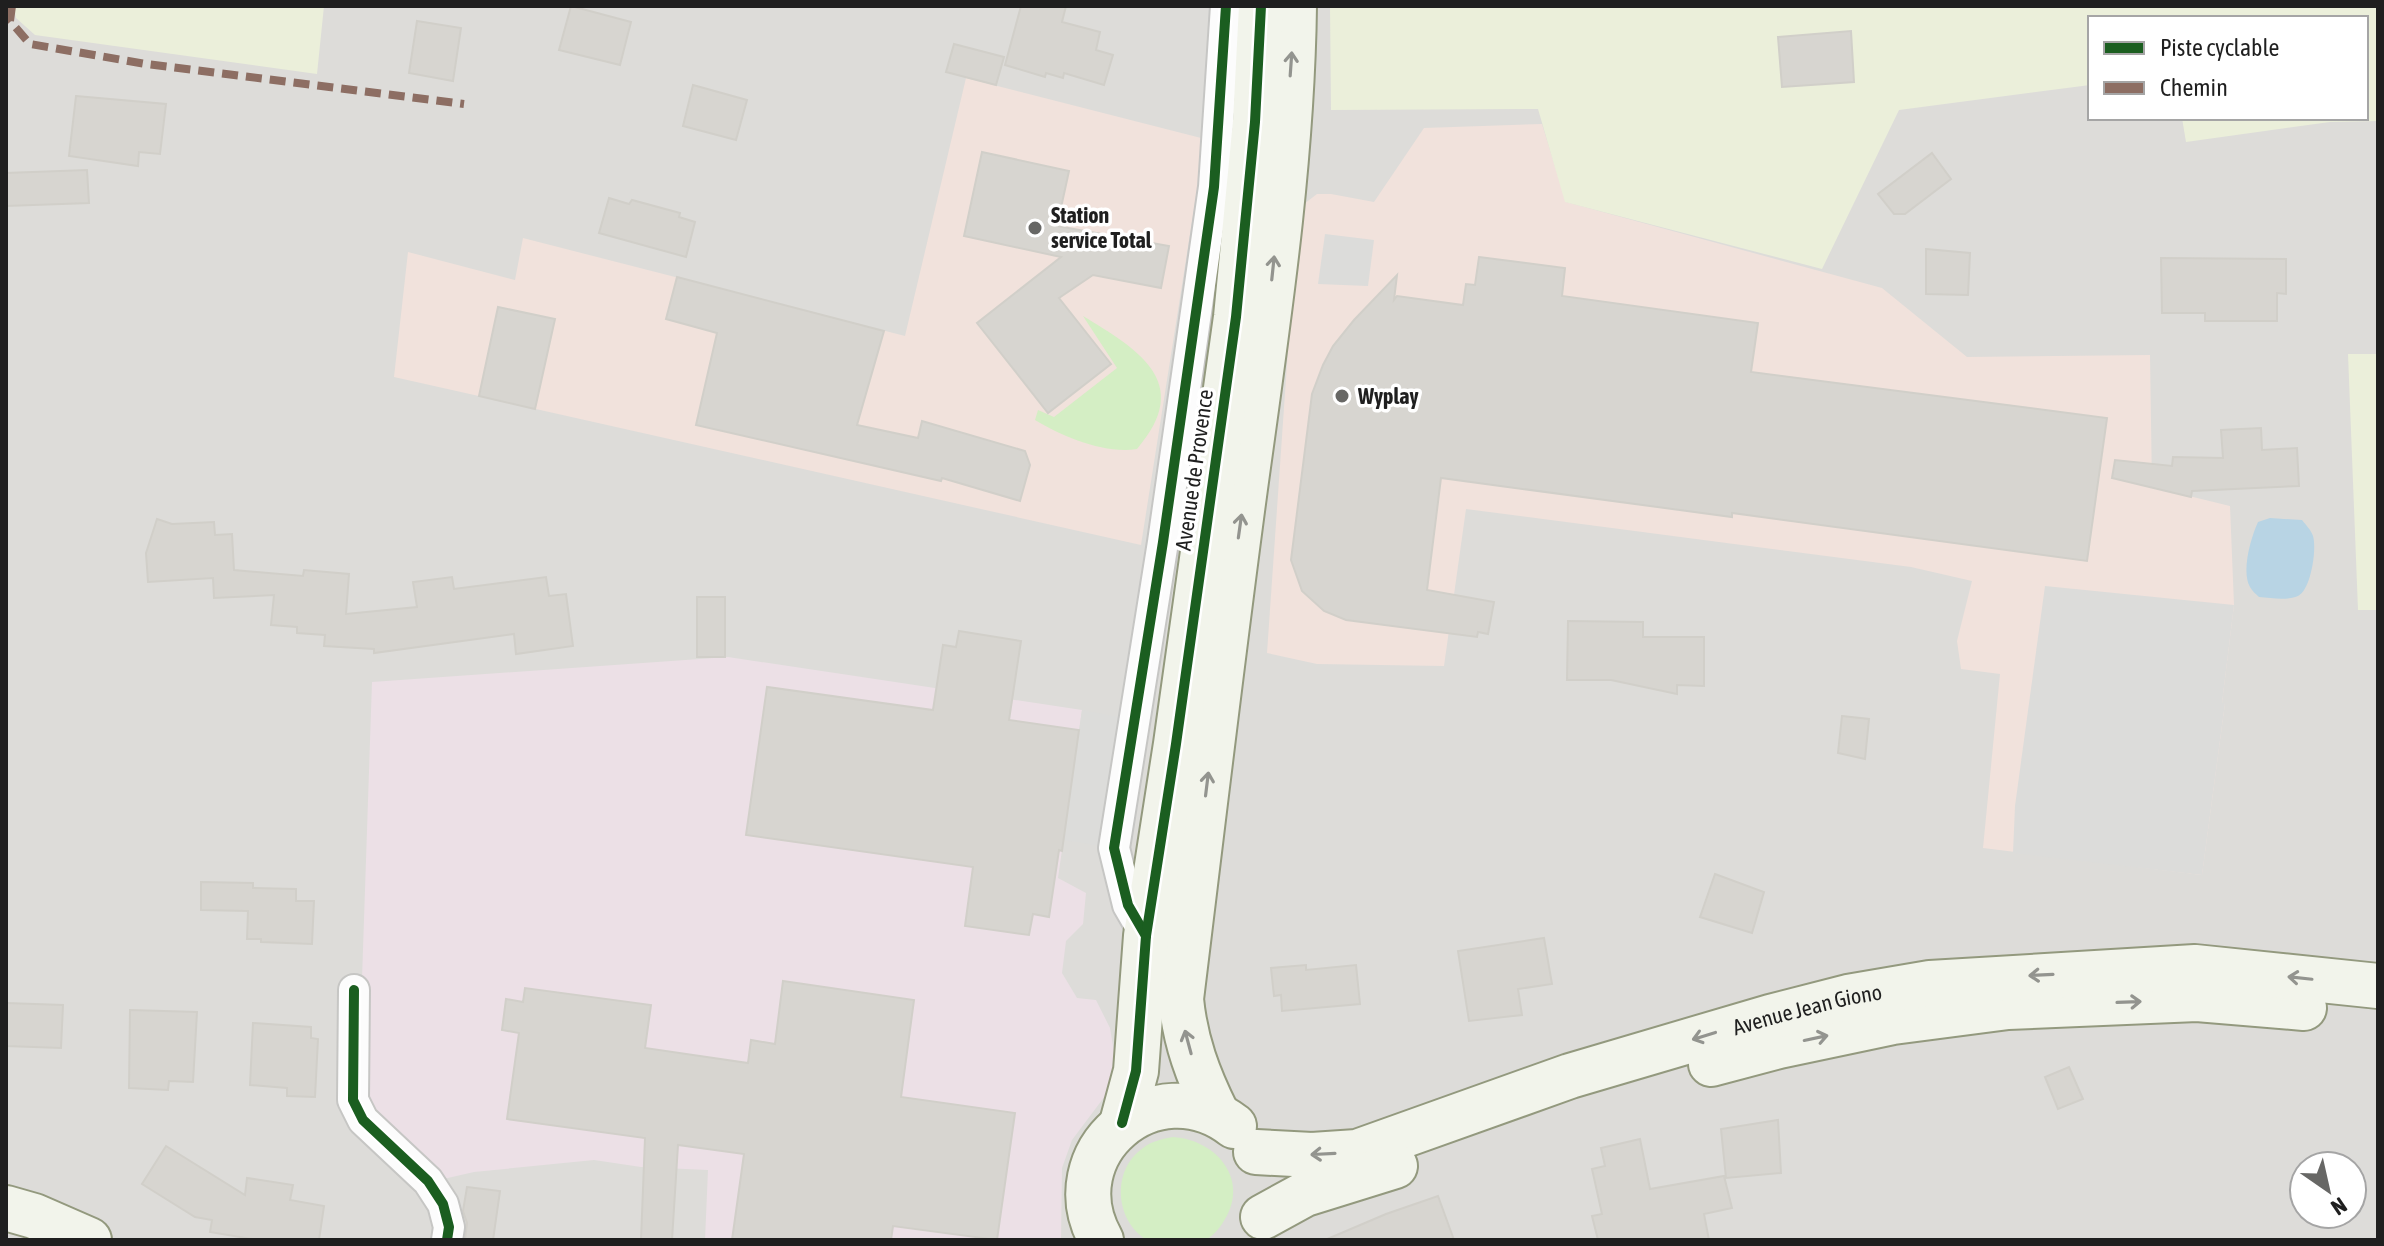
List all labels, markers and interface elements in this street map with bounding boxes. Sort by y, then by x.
legend [2088,16,2368,120]
text: Piste cyclable [2160,34,2279,61]
one-way arrow [1284,51,1299,78]
text: Chemin [2160,74,2228,101]
place label: Station service Total [1051,202,1153,253]
marker: Station service Total [1026,219,1044,237]
one-way arrow [1266,255,1281,282]
place label: Wyplay [1357,383,1419,409]
marker: Wyplay [1333,387,1351,405]
street label: Avenue de Provence [1170,388,1218,552]
one-way arrow [1233,514,1248,539]
one-way arrow [1200,771,1215,798]
one-way arrow [2028,968,2055,983]
one-way arrow [2288,971,2314,986]
street label: Avenue Jean Giono [1730,978,1884,1040]
one-way arrow [2115,994,2142,1009]
one-way arrow [1180,1030,1195,1056]
one-way arrow [1692,1030,1717,1044]
one-way arrow [1802,1030,1828,1045]
one-way arrow [1310,1147,1337,1162]
north arrow [2288,1150,2368,1230]
text: N [2327,1192,2352,1221]

